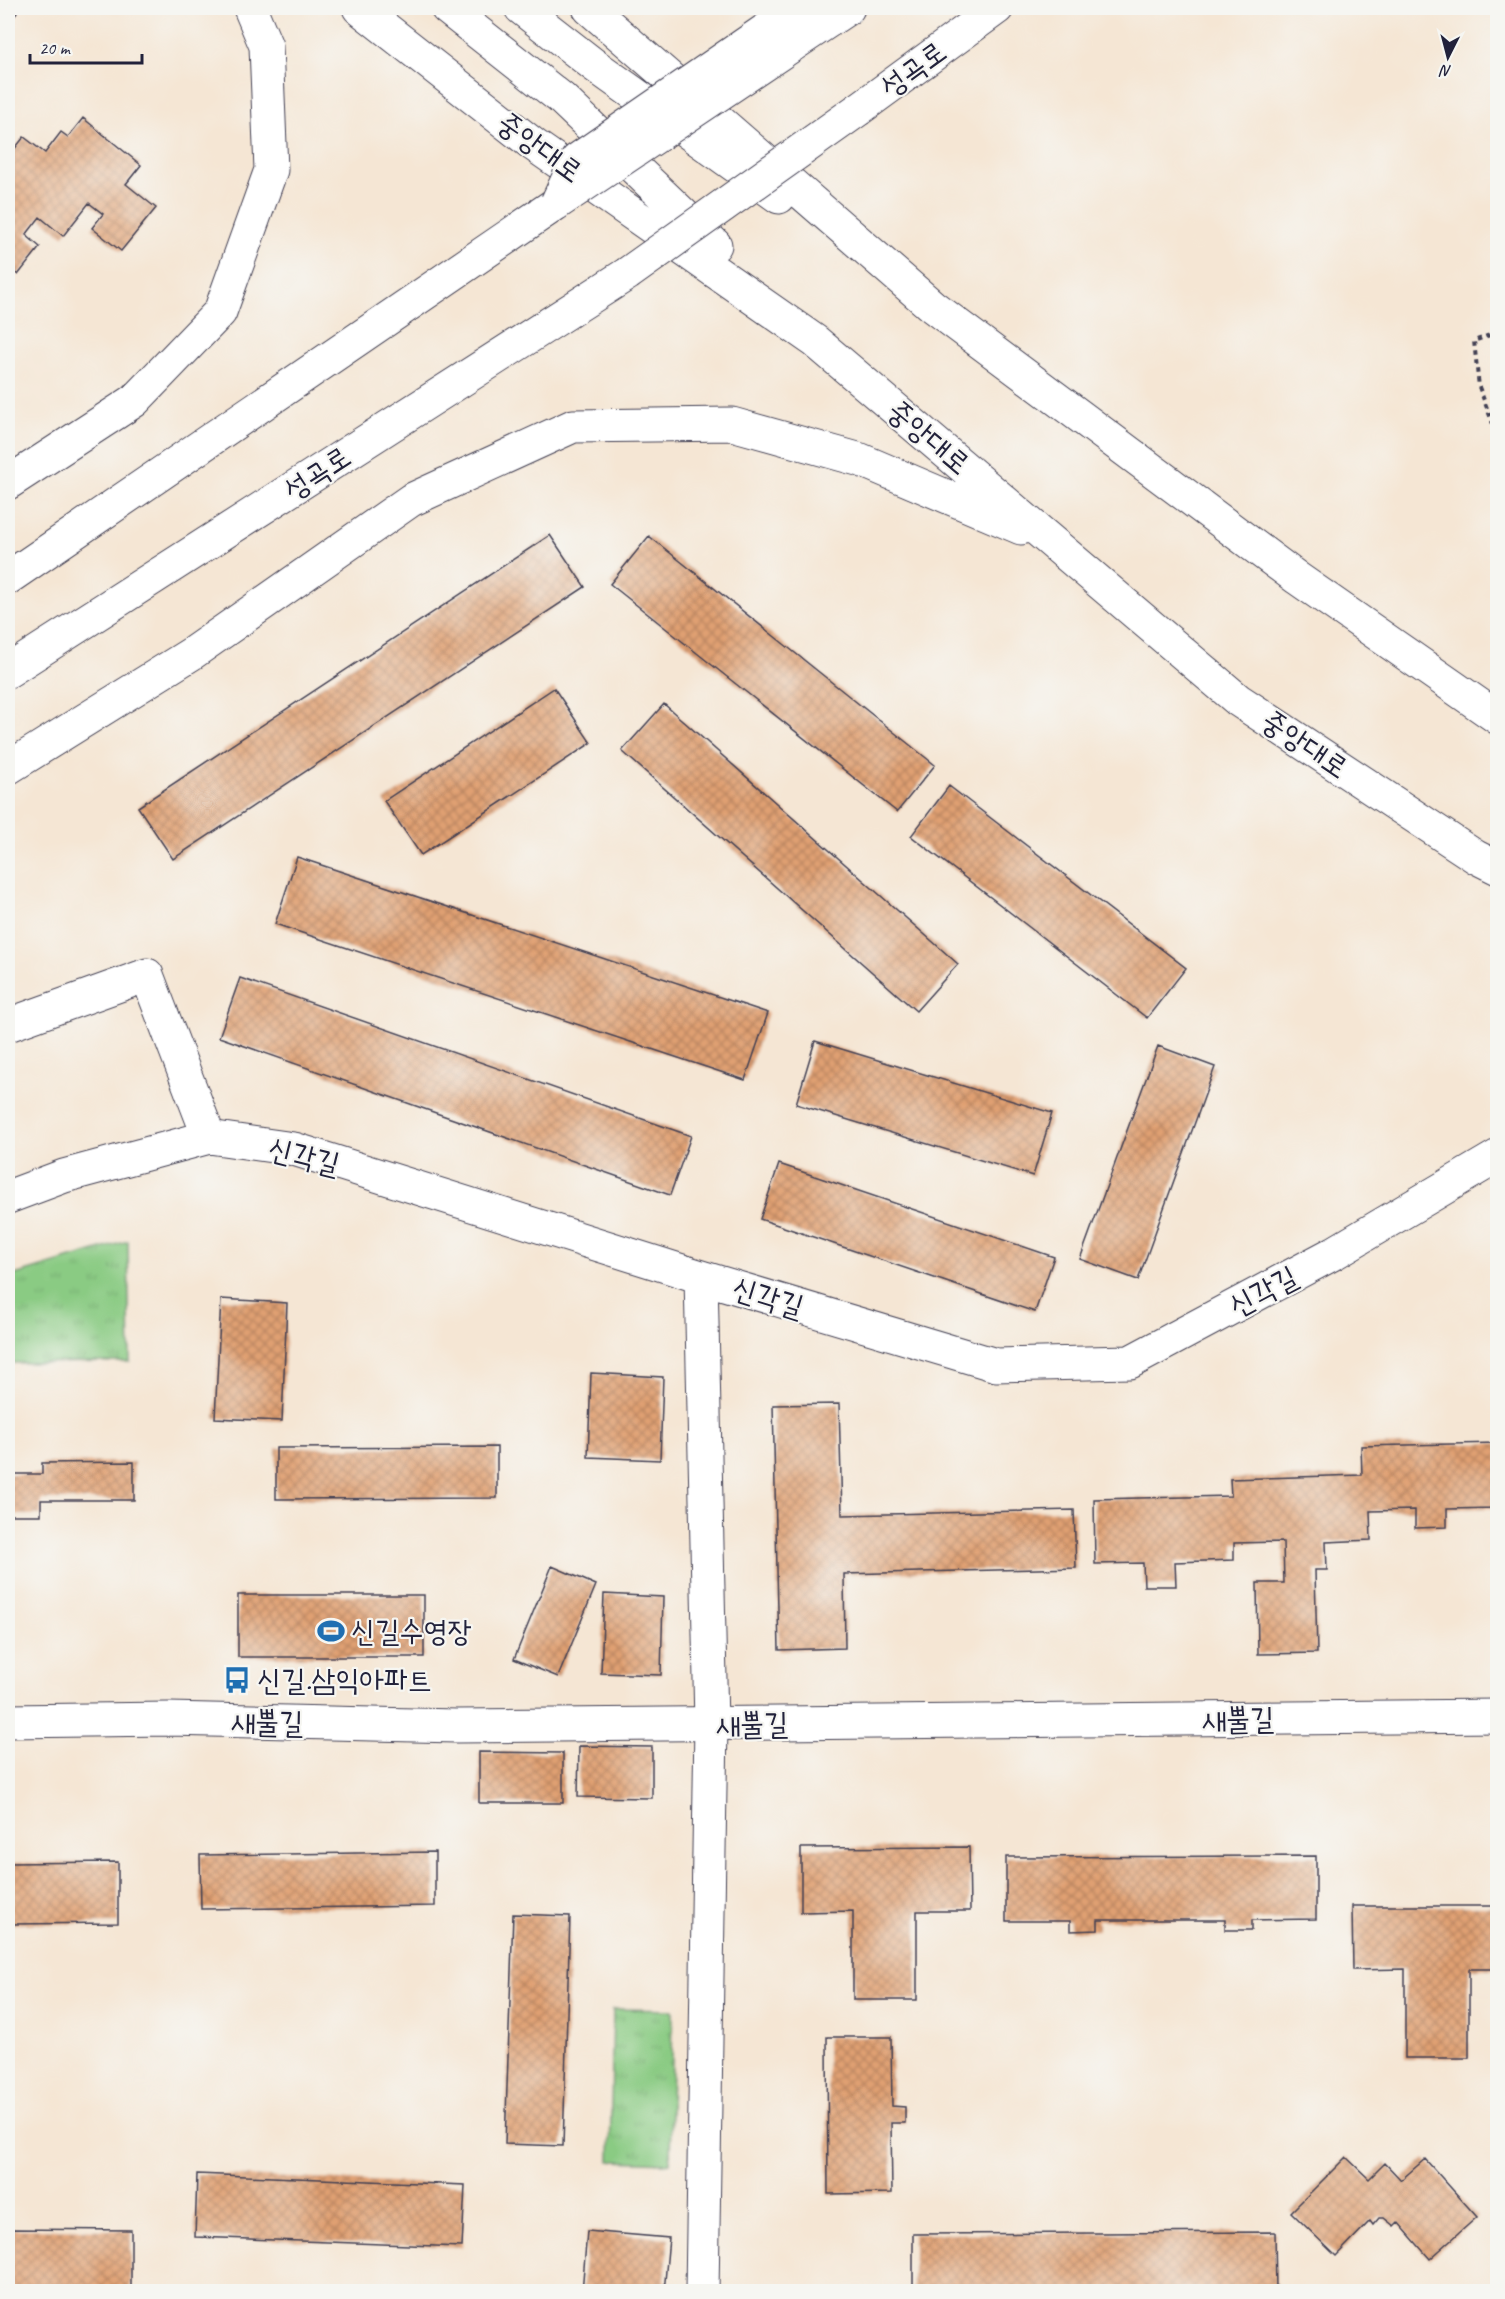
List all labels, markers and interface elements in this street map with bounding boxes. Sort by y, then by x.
scale bar [30,27,142,65]
north arrow [1418,27,1478,87]
street label: 성곡로 [873,32,953,106]
text: 20 m [39,37,72,59]
text: N [1437,60,1453,81]
street label: 중앙대로 [490,103,590,191]
street label: 중앙대로 [880,391,978,483]
street label: 성곡로 [276,437,358,509]
street label: 중앙대로 [1254,701,1356,787]
street label: 신각길 [264,1129,344,1183]
street label: 신각길 [1222,1257,1304,1325]
street label: 신각길 [728,1268,808,1326]
place label: 신길수영장 [351,1612,472,1650]
sports icon: 신길수영장 [316,1616,346,1646]
place label: 신길.삼익아파트 [257,1661,432,1699]
bus stop icon: 신길.삼익아파트 [222,1665,252,1695]
street label: 새뿔길 [1201,1699,1275,1739]
street label: 새뿔길 [230,1702,304,1742]
street label: 새뿔길 [715,1704,789,1744]

